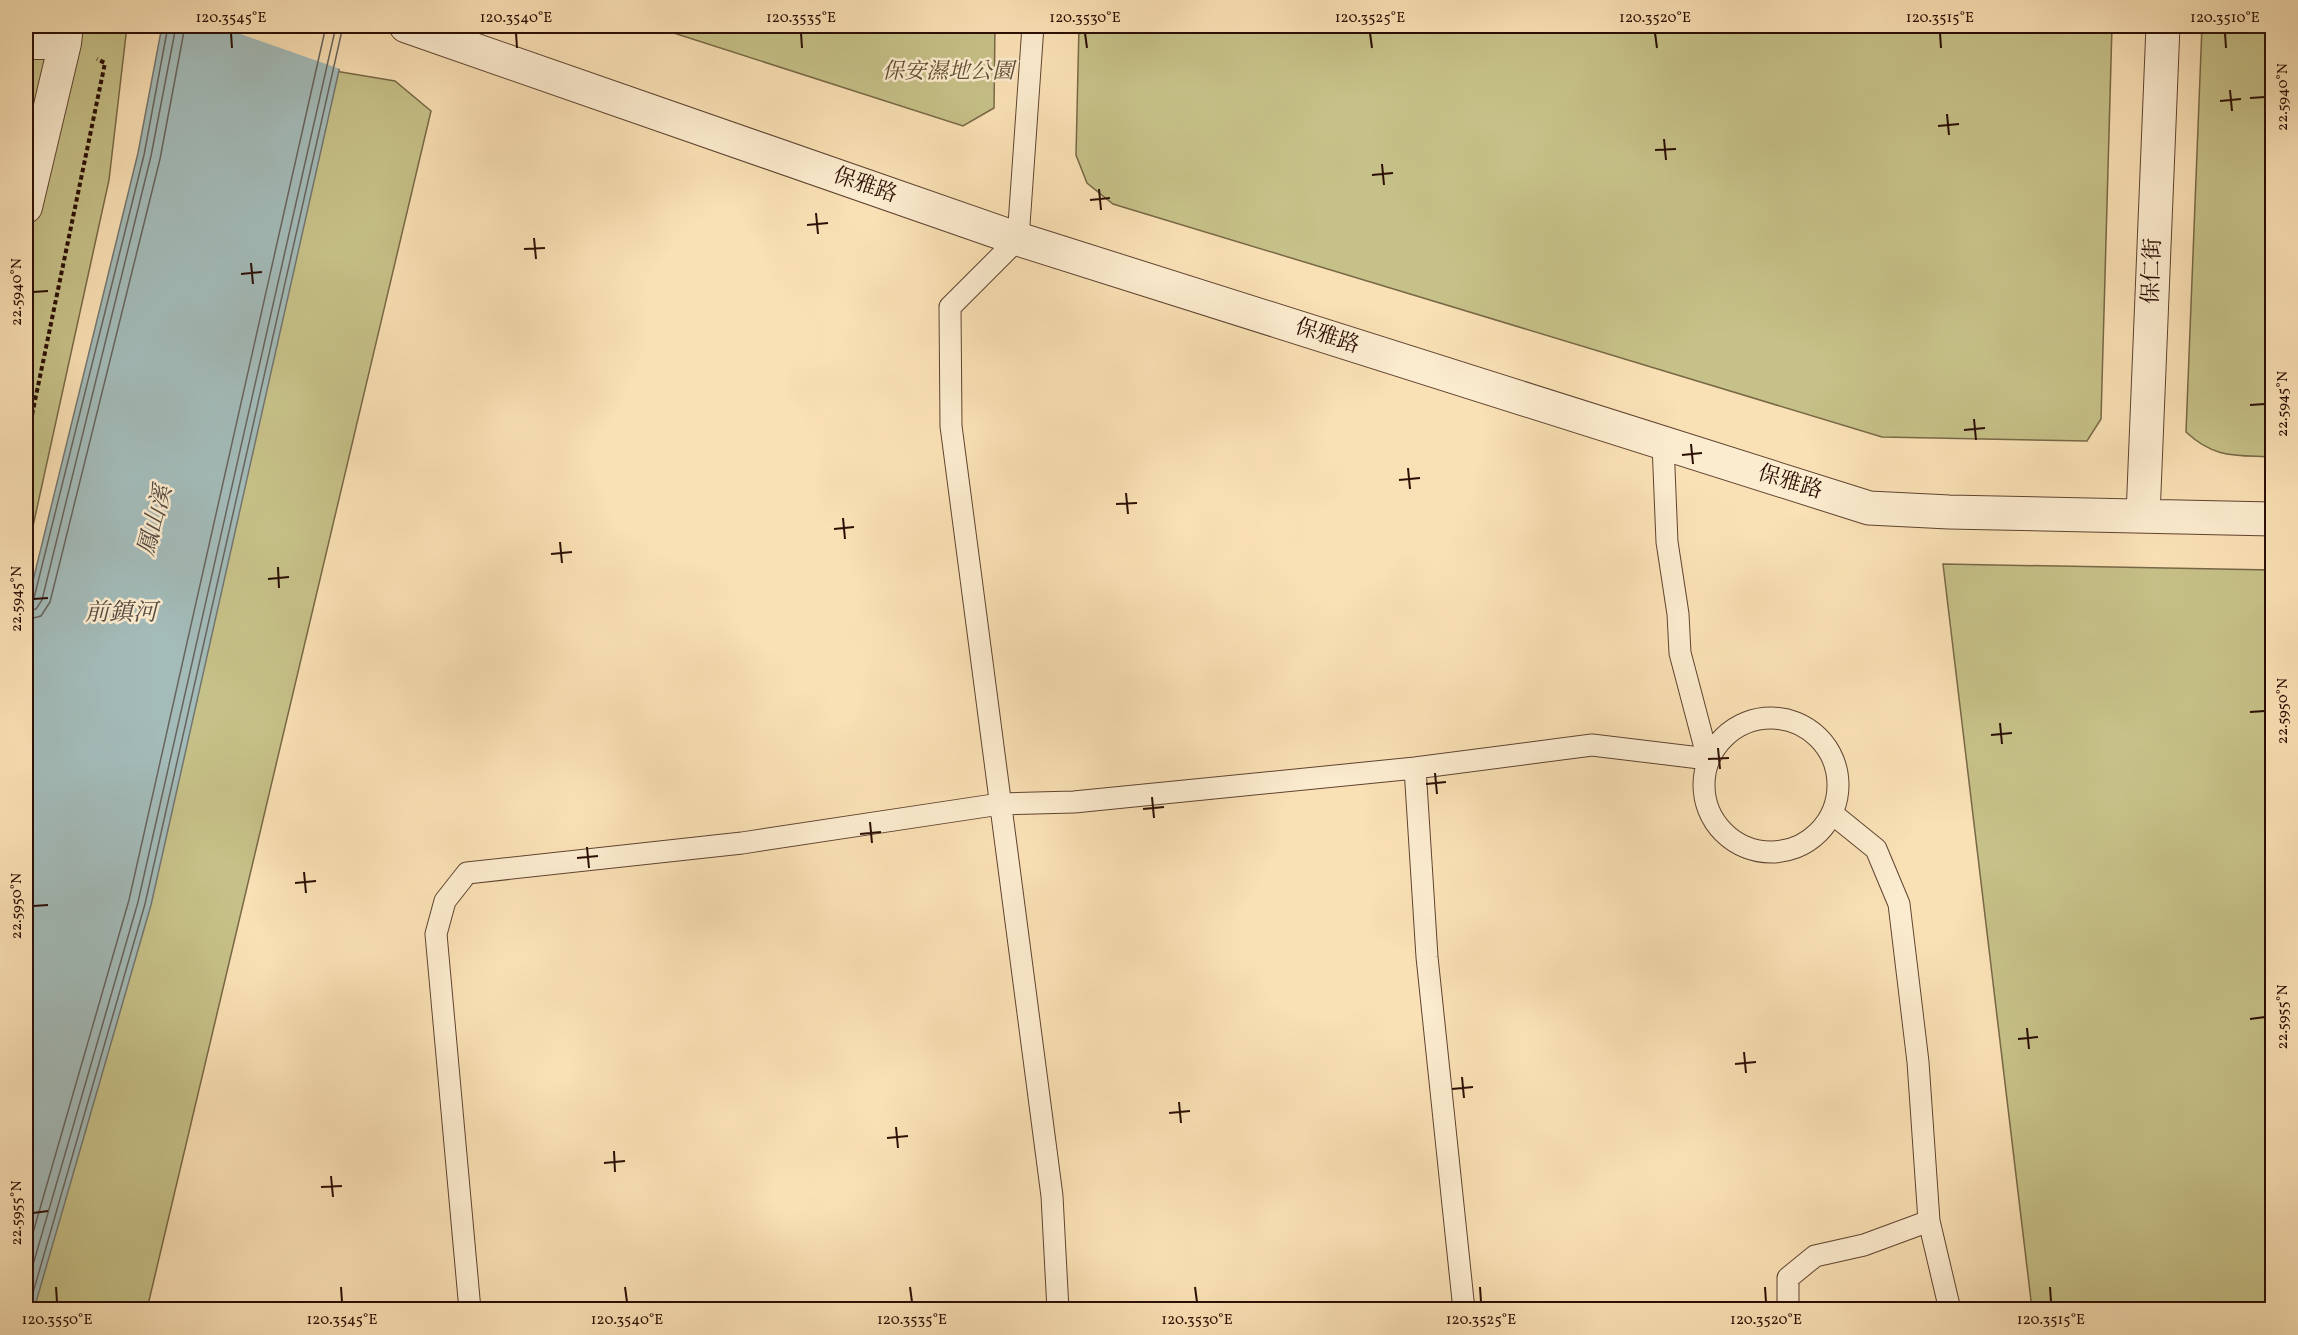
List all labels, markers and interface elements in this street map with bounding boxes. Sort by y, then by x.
text: 120.3545°E [196,8,266,29]
text: 120.3540°E [480,8,552,29]
text: 120.3535°E [766,8,836,29]
text: 120.3530°E [1049,8,1121,29]
text: 120.3525°E [1335,8,1405,29]
text: 120.3520°E [1619,8,1691,29]
text: 120.3515°E [1906,8,1974,29]
text: 120.3510°E [2190,8,2260,29]
park label: 保安濕地公園 [882,57,1017,88]
text: 22.5940°N [2273,63,2294,131]
street label: 保雅路 [829,161,901,211]
street label: 保仁街 [2136,237,2170,305]
text: 22.5940°N [7,258,28,326]
street label: 保雅路 [1291,312,1363,362]
text: 22.5945°N [2273,371,2294,437]
street label: 保雅路 [1754,459,1826,507]
water label: 鳳山溪 [130,479,183,560]
text: 22.5945°N [7,566,28,632]
water label: 前鎮河 [85,597,161,631]
text: 22.5950°N [2273,678,2294,744]
text: 22.5950°N [7,873,28,939]
text: 22.5955°N [2273,984,2294,1050]
text: 22.5955°N [7,1180,28,1246]
text: 120.3550°E [22,1310,92,1331]
text: 120.3545°E [307,1310,377,1331]
text: 120.3540°E [591,1310,663,1331]
text: 120.3535°E [877,1310,947,1331]
text: 120.3530°E [1161,1310,1233,1331]
text: 120.3525°E [1446,1310,1516,1331]
text: 120.3520°E [1730,1310,1802,1331]
text: 120.3515°E [2017,1310,2085,1331]

